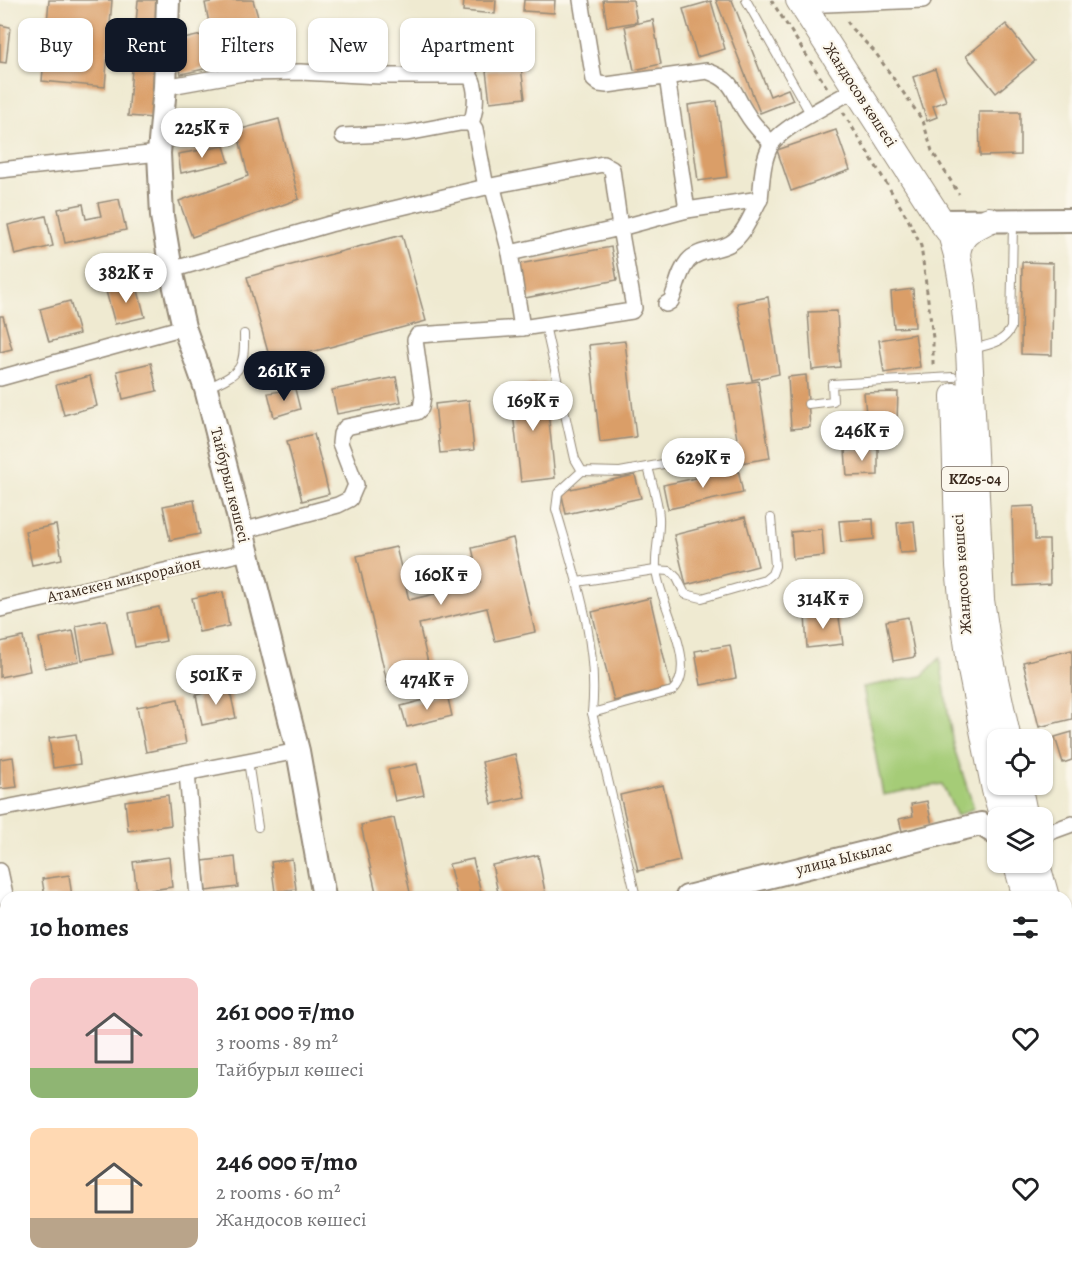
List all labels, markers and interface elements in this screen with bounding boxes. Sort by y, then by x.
chip: Buy [18,18,93,72]
chip: Rent [105,18,187,72]
chip: Filters [199,18,296,72]
chip: New [308,18,388,72]
chip: Apartment [400,18,535,72]
street label: Жандосов көшесі [818,38,902,152]
pin: 225K ₸ [153,108,251,159]
text: 225K ₸ [175,114,229,141]
pin: 382K ₸ [77,253,175,304]
text: 382K ₸ [99,259,153,286]
pin: 261K ₸ [235,351,333,402]
text: 261K ₸ [258,357,310,384]
pin: 169K ₸ [484,381,582,432]
text: 169K ₸ [507,387,559,414]
pin: 246K ₸ [813,411,911,462]
text: 246K ₸ [835,417,889,444]
street label: Тайбурыл көшесі [205,425,255,545]
pin: 629K ₸ [654,438,752,489]
text: 629K ₸ [676,444,730,471]
road number: KZ05-04 [942,467,1008,491]
street label: Жандосов көшесі [947,513,977,635]
street label: Атамекен микрорайон [44,552,203,609]
pin: 160K ₸ [392,555,490,606]
text: 160K ₸ [415,561,467,588]
pin: 314K ₸ [774,579,872,630]
text: 314K ₸ [797,585,849,612]
pin: 501K ₸ [167,655,265,706]
pin: 474K ₸ [378,660,476,711]
text: 501K ₸ [190,661,242,688]
text: 474K ₸ [400,666,454,693]
map controls [987,729,1053,873]
button: locate [987,729,1053,795]
button: layers [987,807,1053,873]
street label: улица Ыкылас [793,835,895,881]
text: 10 homes [30,910,129,945]
icon: filters [1009,911,1042,944]
text: 261 000 ₸/mo [216,994,355,1029]
icon: home [78,1002,150,1074]
icon: heart [1009,1022,1042,1055]
text: 3 rooms · 89 m² [216,1029,338,1056]
text: Тайбурыл көшесі [216,1056,364,1083]
text: 246 000 ₸/mo [216,1144,358,1179]
icon: home [78,1152,150,1224]
icon: heart [1009,1172,1042,1205]
text: 2 rooms · 60 m² [216,1179,340,1206]
text: Жандосов көшесі [216,1206,367,1233]

